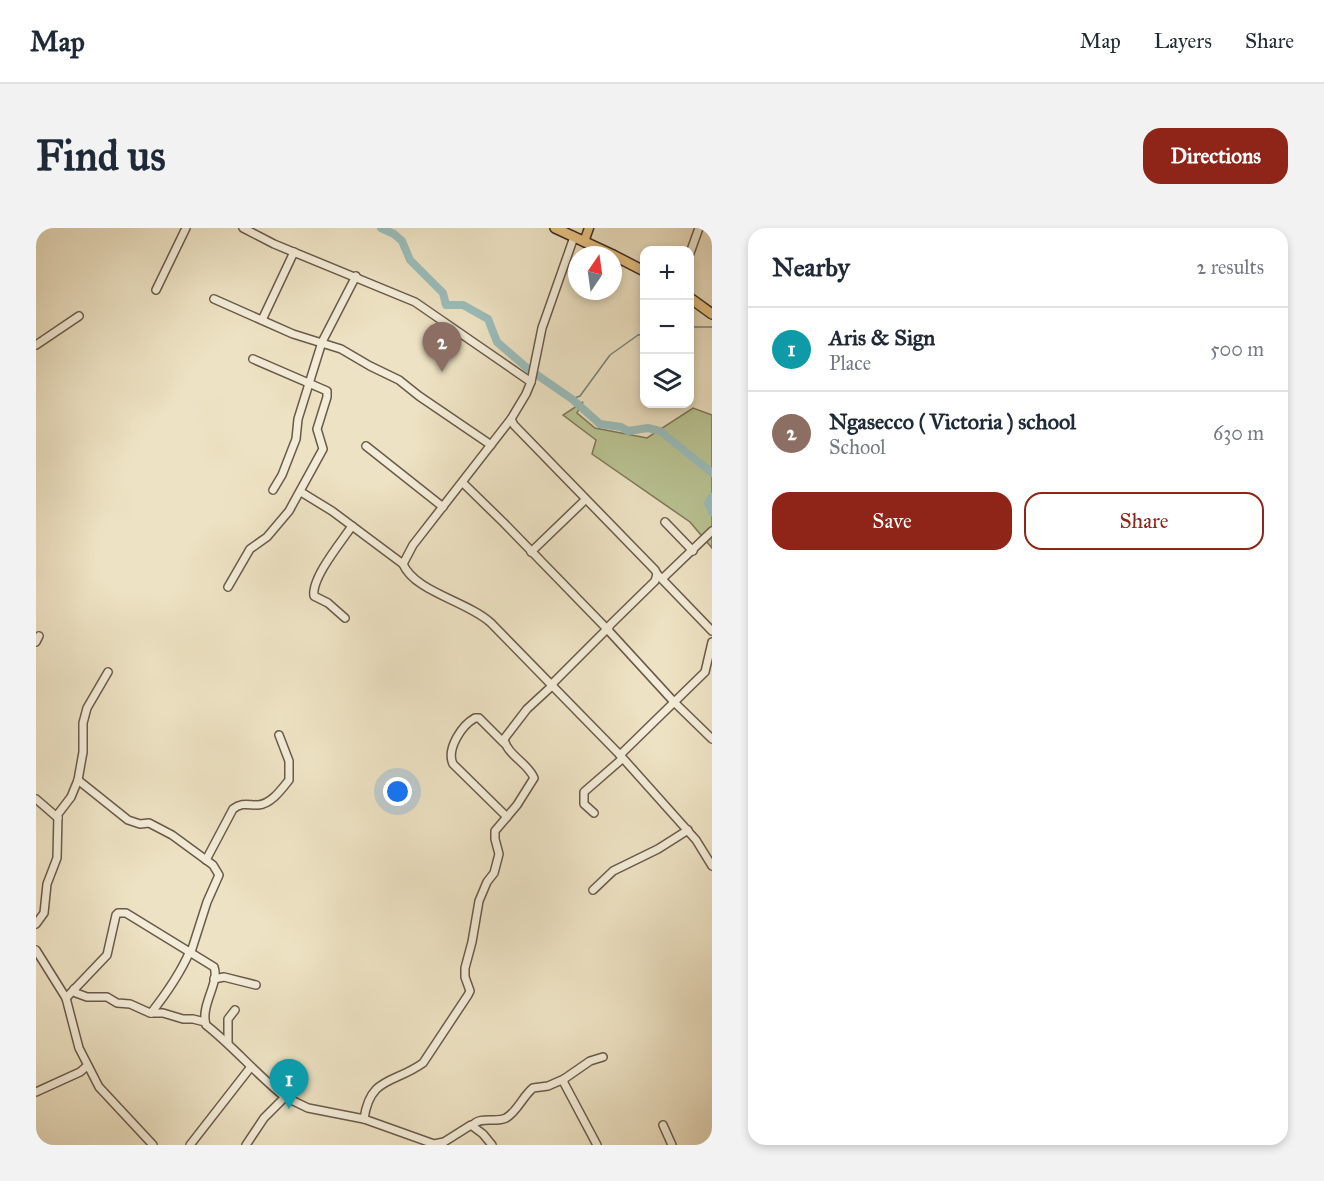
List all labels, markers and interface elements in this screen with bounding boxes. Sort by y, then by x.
text: Map [30,24,85,59]
text: Map [1080,28,1121,54]
text: Layers [1154,28,1212,54]
text: Share [1245,28,1294,54]
button: Directions [1143,128,1288,184]
text: Find us [36,130,166,182]
north arrow [568,246,622,300]
map controls [640,246,694,408]
button: + [640,246,694,300]
text: Nearby [772,251,850,283]
text: 2 results [1196,255,1264,279]
button: − [640,300,694,354]
pin: 2 [422,322,462,372]
text: Aris & Sign [829,324,935,351]
text: 1 [788,337,795,361]
text: 500 m [1210,337,1264,361]
text: Place [829,351,871,375]
button: layers [640,354,694,408]
text: Ngasecco ( Victoria ) school [829,408,1076,435]
text: 2 [787,421,796,445]
text: 630 m [1213,421,1264,445]
text: School [829,435,886,459]
button: Save [772,492,1012,550]
button: Share [1024,492,1264,550]
your location [383,777,412,806]
pin: 1 [270,1060,308,1109]

